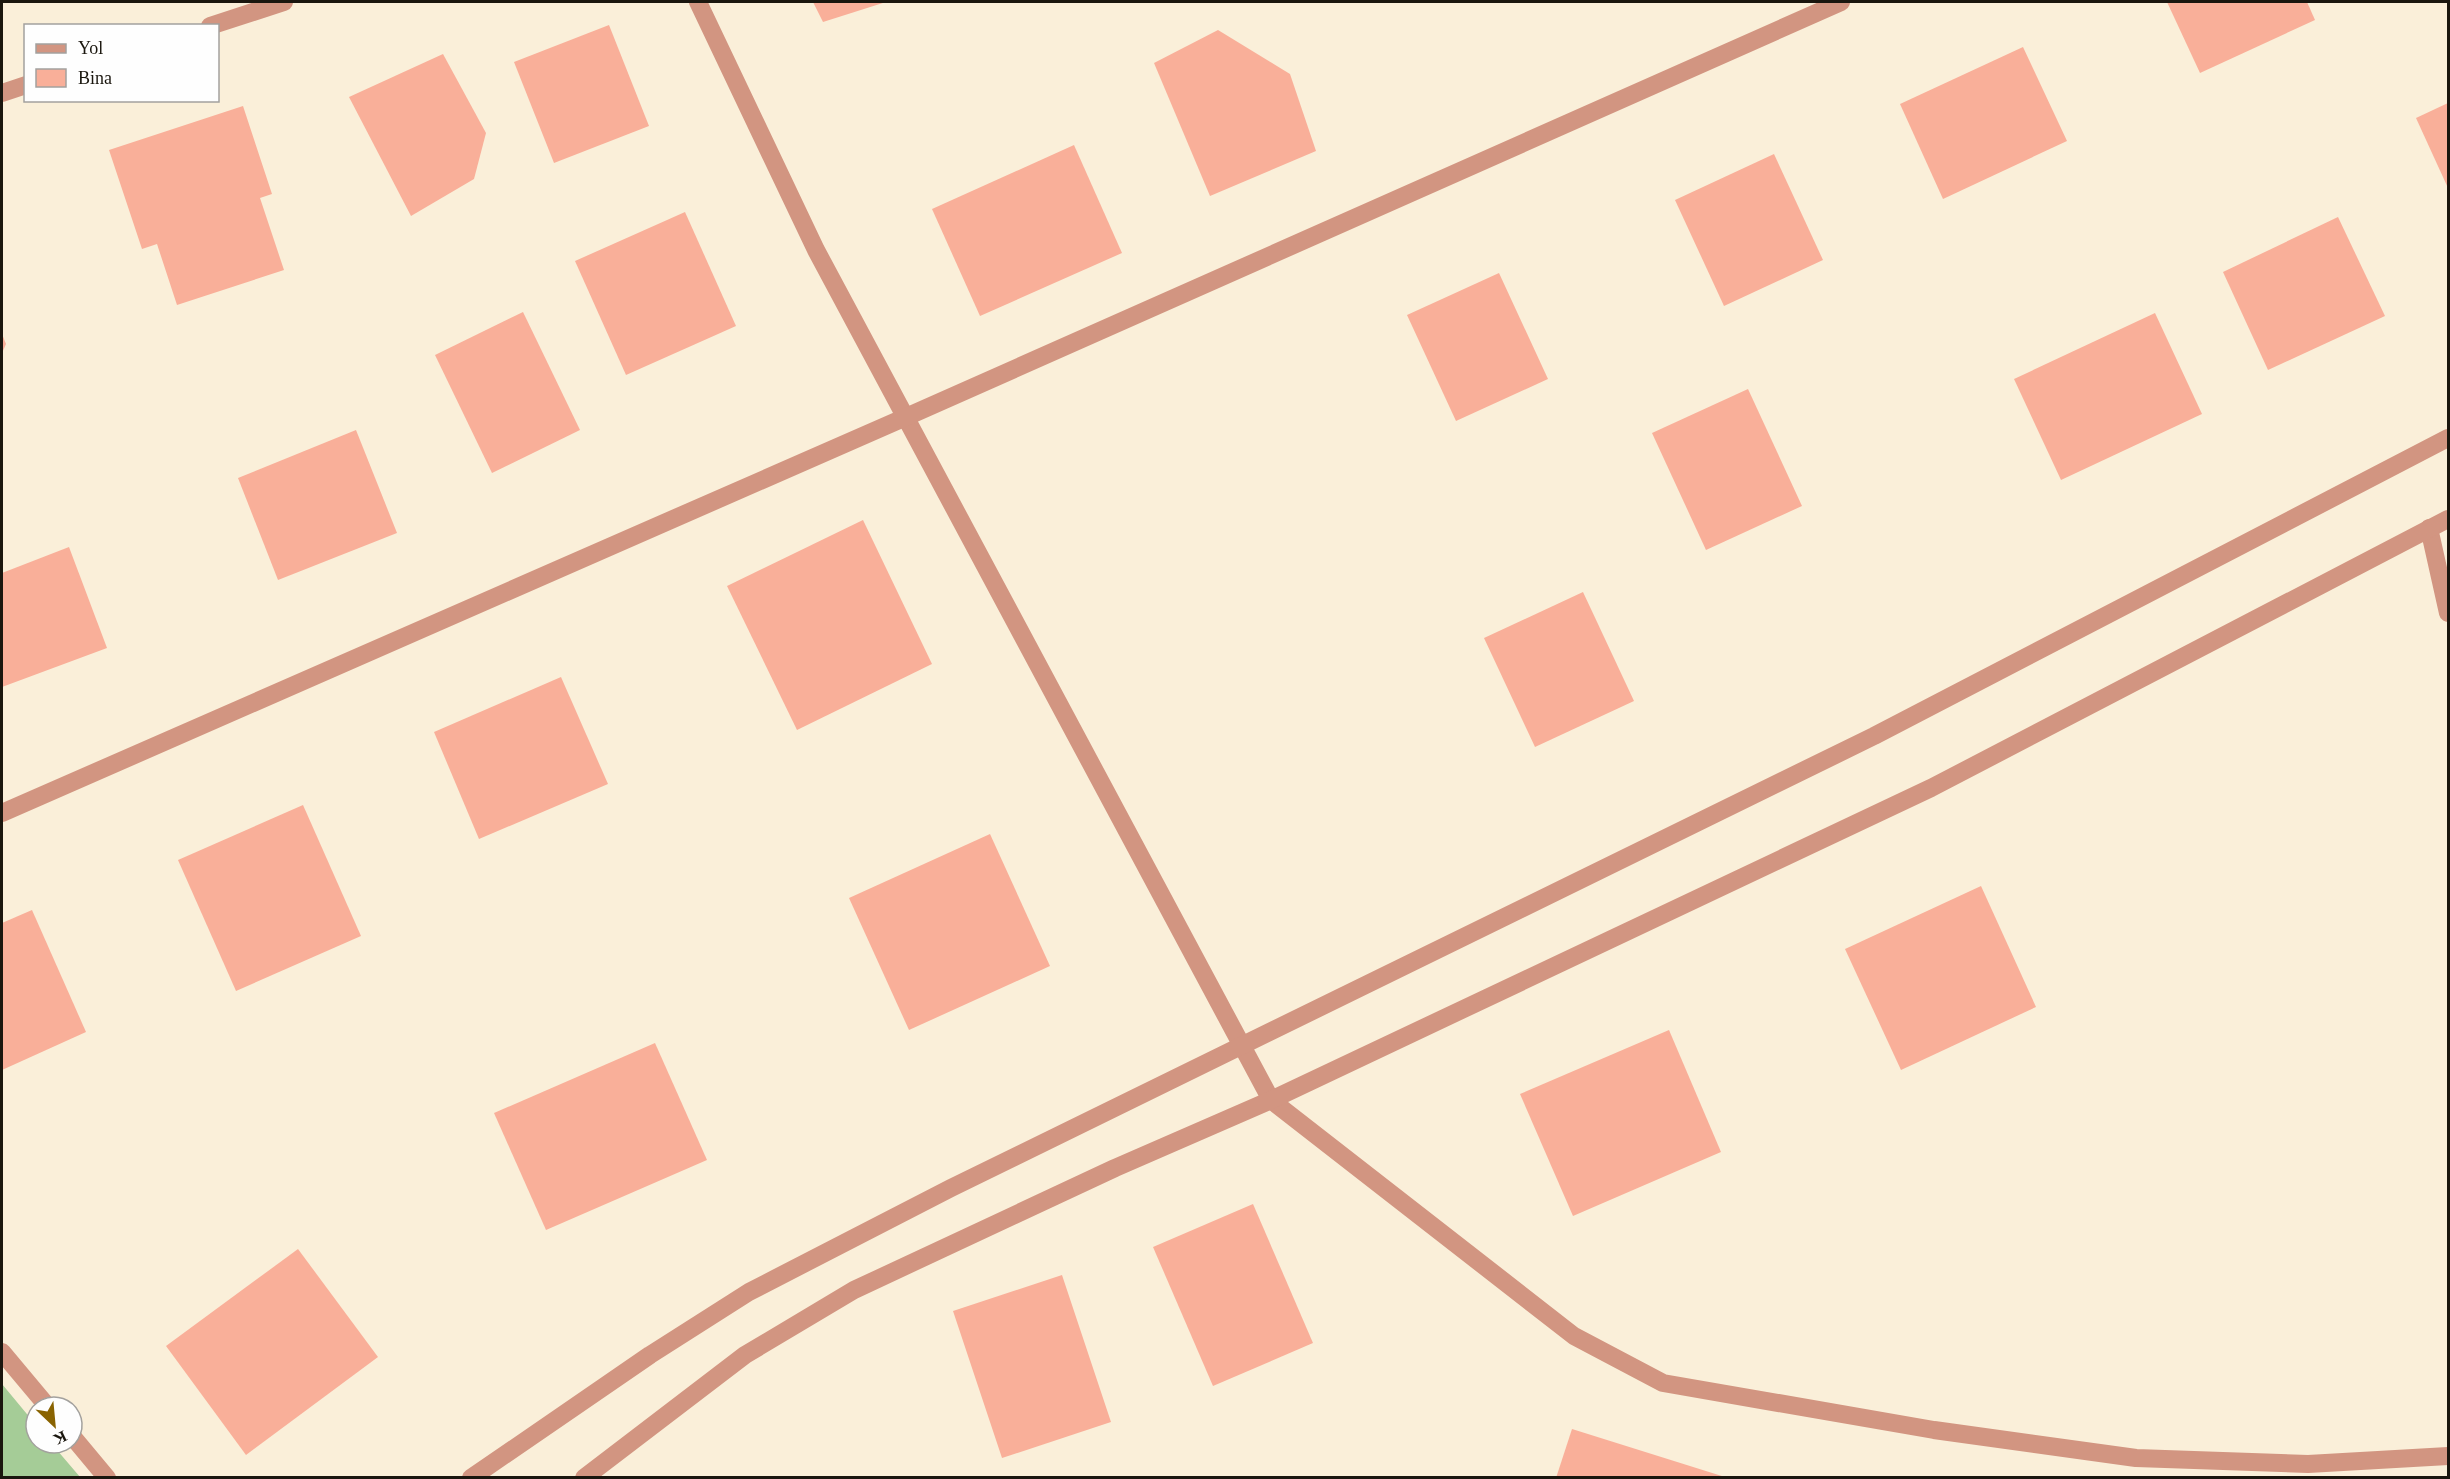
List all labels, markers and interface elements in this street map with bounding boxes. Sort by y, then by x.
legend [24,24,219,102]
text: Yol [78,38,103,58]
text: Bina [78,68,112,88]
north arrow [24,1395,84,1455]
text: K [51,1428,70,1449]

